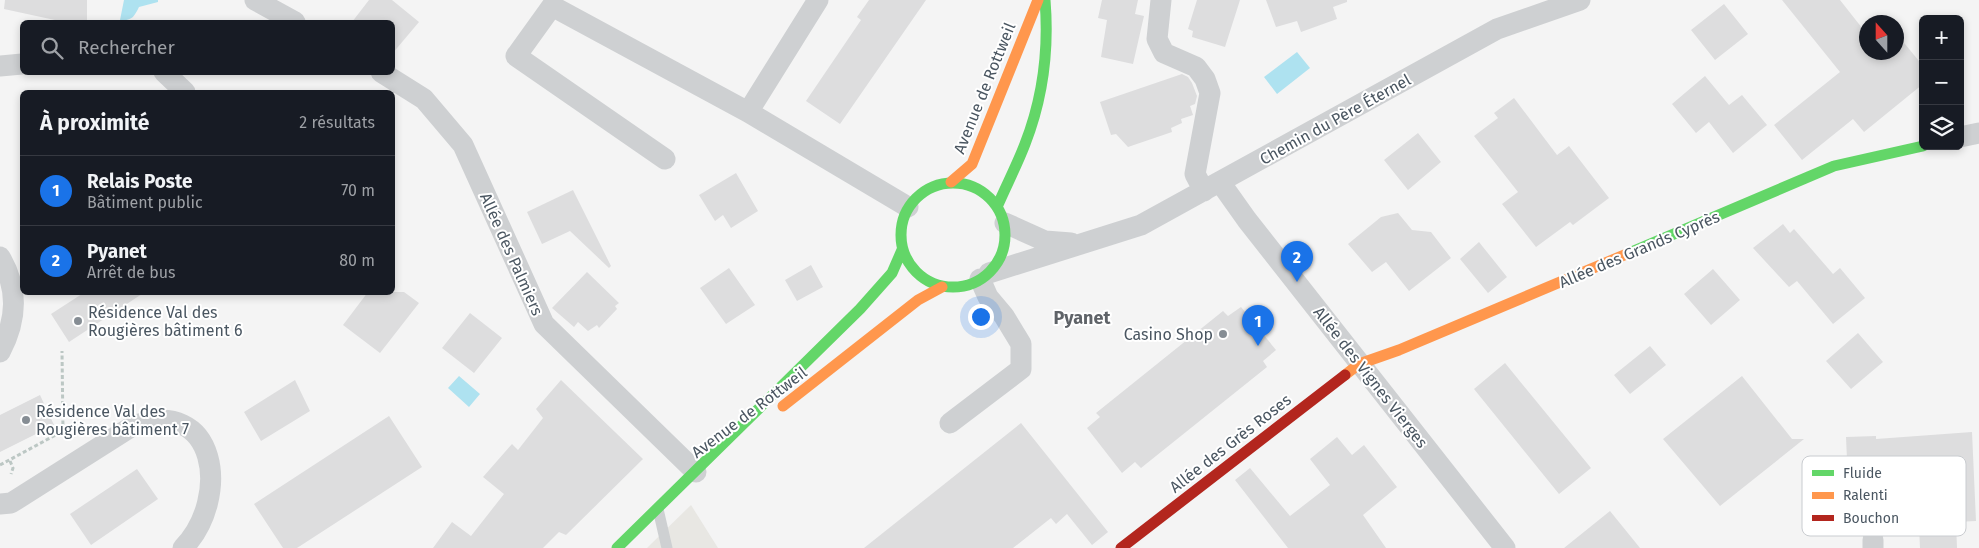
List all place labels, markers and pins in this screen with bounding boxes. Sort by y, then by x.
pin: 2 [1281,241,1313,282]
place label: Résidence Val des Rougières bâtiment 6 [88,303,242,340]
pin: 1 [1242,305,1274,346]
marker: Résidence Val des Rougières bâtiment 6 [72,315,84,327]
place label: Casino Shop [1124,325,1213,344]
marker: Casino Shop [1217,328,1229,340]
place label: Résidence Val des Rougières bâtiment 7 [36,402,189,439]
marker: Résidence Val des Rougières bâtiment 7 [20,414,32,426]

